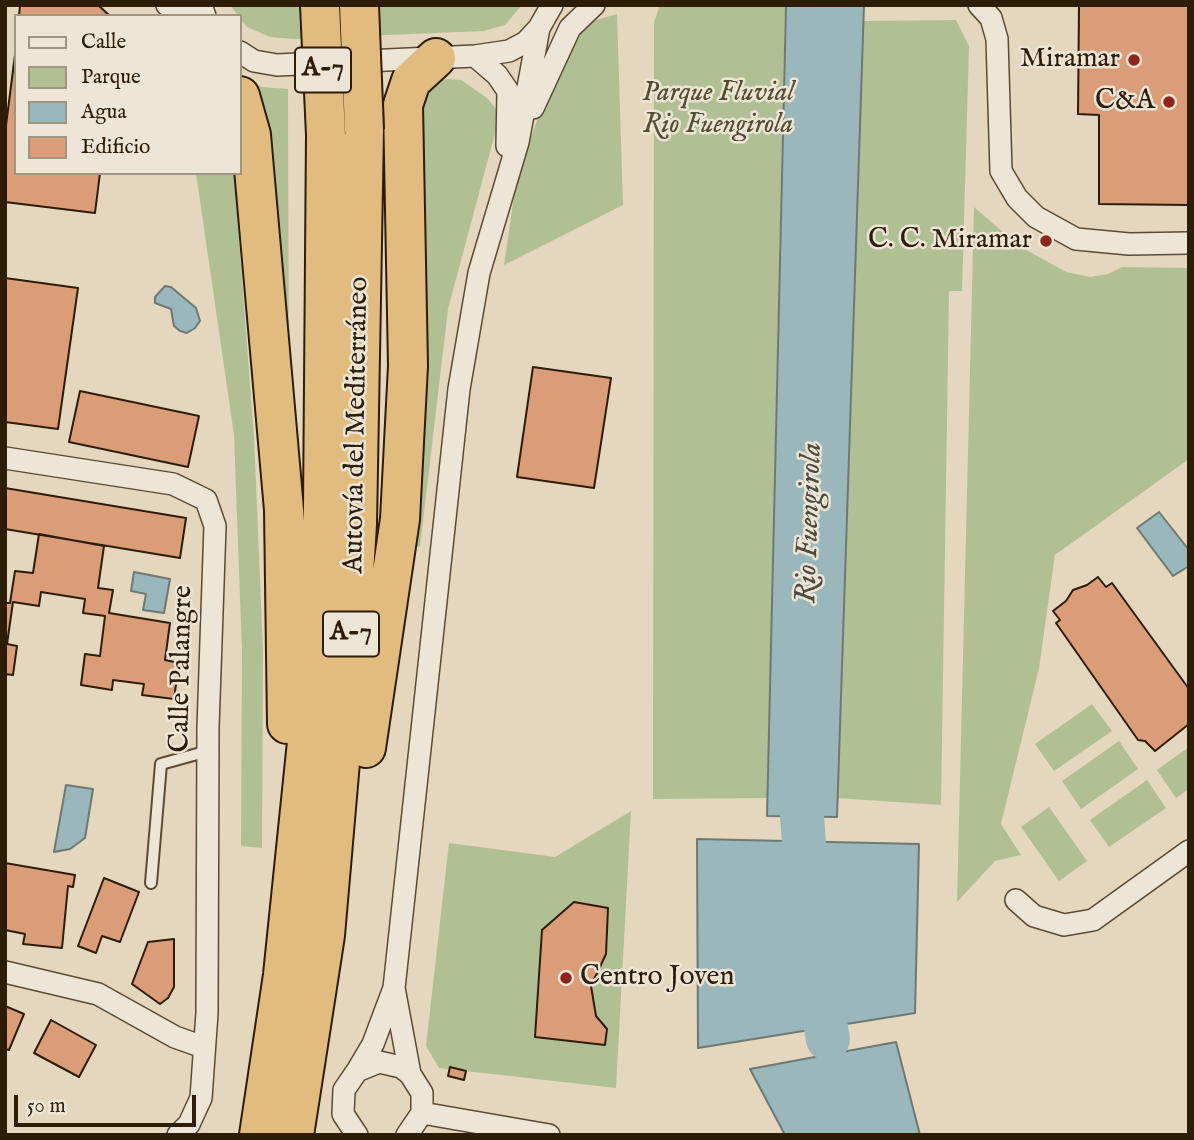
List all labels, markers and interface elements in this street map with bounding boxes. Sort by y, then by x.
legend [14,14,242,175]
text: Calle [81,29,126,56]
place label: Miramar [1020,43,1120,77]
road number: A-7 [295,48,351,92]
marker: Miramar [1126,52,1142,68]
text: Parque [81,64,141,91]
park label: Parque Fluvial Rio Fuengirola [642,77,794,143]
place label: C&A [1095,85,1155,119]
marker: C&A [1161,94,1177,110]
text: Agua [81,99,127,126]
text: Edificio [81,134,150,161]
place label: C. C. Miramar [868,224,1032,258]
marker: C. C. Miramar [1038,233,1054,249]
street label: Autovía del Mediterráneo [339,276,377,574]
water label: Rio Fuengirola [790,442,832,604]
street label: Calle Palangre [165,585,201,753]
road number: A-7 [323,612,379,656]
place label: Centro Joven [580,961,734,995]
marker: Centro Joven [558,970,574,986]
scale bar [18,1080,200,1124]
text: 50 m [27,1093,66,1120]

